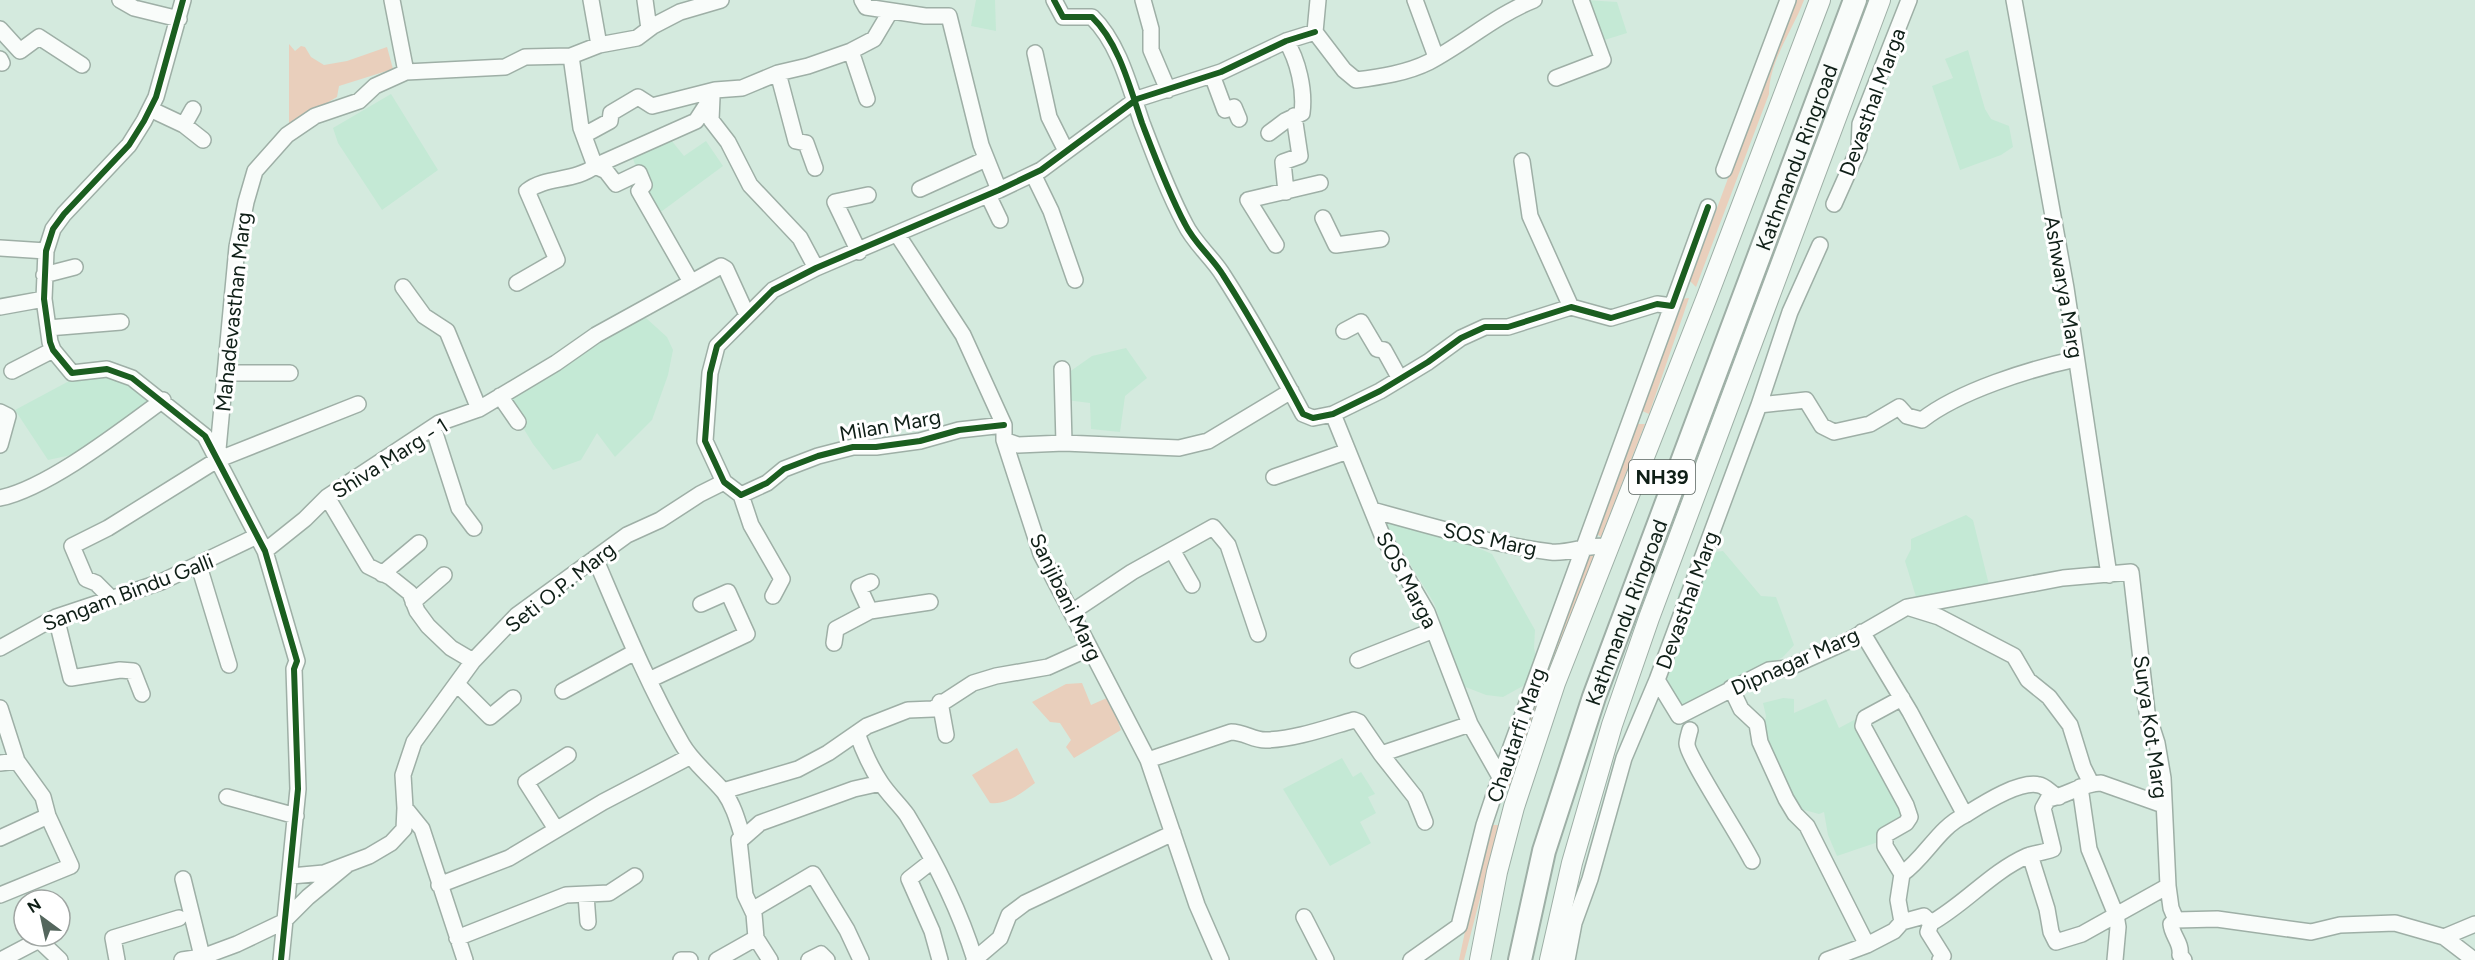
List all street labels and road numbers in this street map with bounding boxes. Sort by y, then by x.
street label: Devasthal Marga [1834,25,1910,179]
street label: Kathmandu Ringroad [1750,61,1842,254]
street label: Mahadevasthan Marg [210,211,256,413]
street label: Ashwarya Marg [2039,214,2089,360]
street label: Milan Marg [837,404,943,446]
street label: Shiva Marg - 1 [328,412,452,504]
road number: NH39 [1629,460,1695,494]
street label: Kathmandu Ringroad [1580,516,1672,708]
street label: SOS Marg [1441,517,1539,561]
street label: SOS Marga [1371,527,1443,633]
street label: Devasthal Marg [1650,528,1724,672]
street label: Sanjibani Marg [1024,529,1108,665]
street label: Seti O.P. Marg [500,536,620,638]
street label: Sangam Bindu Galli [39,548,217,636]
street label: Dipnagar Marg [1727,622,1863,700]
street label: Surya Kot Marg [2129,654,2173,800]
street label: Chautarfi Marg [1481,664,1551,806]

